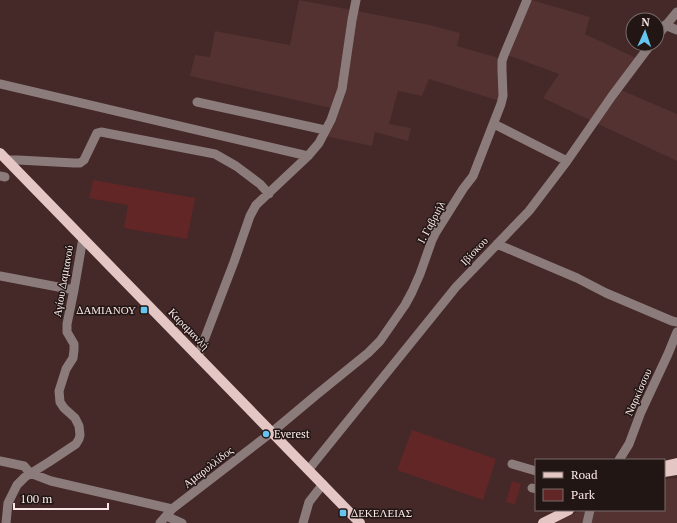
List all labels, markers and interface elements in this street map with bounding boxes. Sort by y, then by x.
north arrow [625,12,665,52]
text: N [641,15,651,29]
street label: Ι. Γαβριήλ [414,198,448,246]
street label: Ιβίσκου [457,233,491,268]
street label: Αγίου Δαμιανού [50,244,76,318]
place label: ΔΑΜΙΑΝΟΥ [76,303,136,317]
marker: ΔΑΜΙΑΝΟΥ [139,305,149,315]
street label: Καραμανλή [166,305,212,353]
street label: Ναρκίσσου [621,366,655,418]
place label: Everest [274,427,310,441]
marker: Everest [261,429,271,439]
street label: Αμαρυλλίδος [180,443,236,491]
legend [535,459,665,511]
text: Road [571,467,598,482]
scale bar [14,485,108,511]
text: Park [571,487,596,502]
text: 100 m [20,491,53,506]
place label: ΔΕΚΕΛΕΙΑΣ [351,506,412,520]
marker: ΔΕΚΕΛΕΙΑΣ [338,508,348,518]

